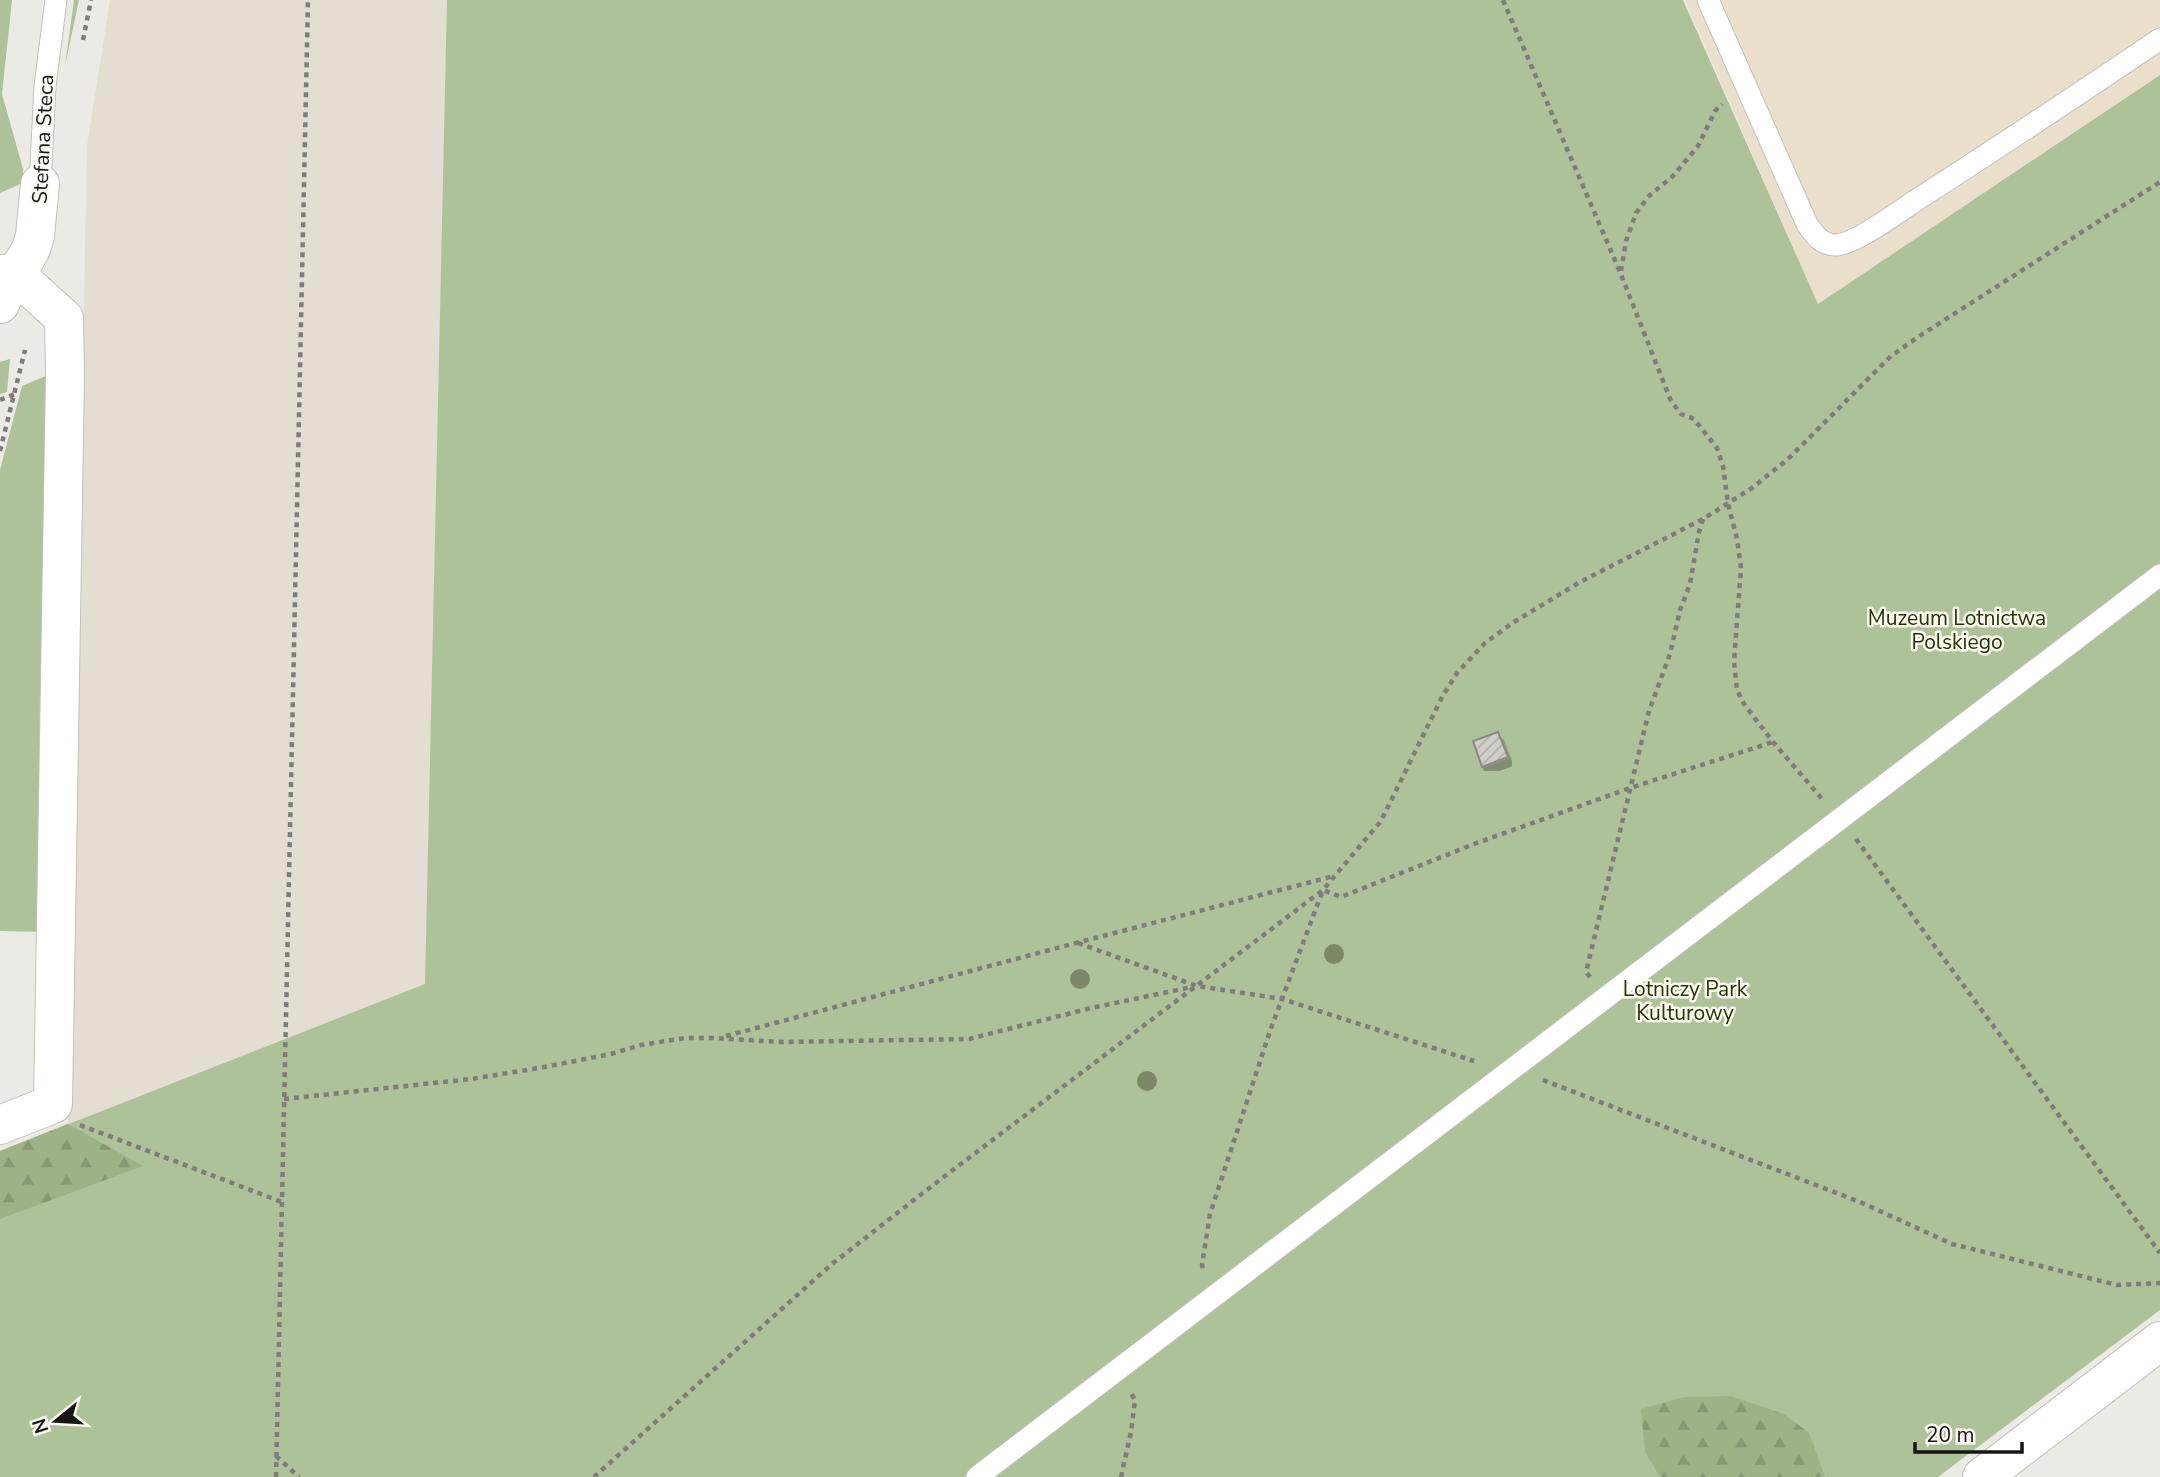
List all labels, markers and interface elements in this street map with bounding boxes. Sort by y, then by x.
street label: Stefana Steca [26,73,60,205]
park label: Muzeum Lotnictwa Polskiego [1868,604,2046,656]
park label: Lotniczy Park Kulturowy [1623,975,1748,1027]
north arrow [21,1386,91,1456]
scale bar [1915,1410,2022,1454]
text: N [26,1415,55,1437]
text: 20 m [1926,1421,1975,1449]

